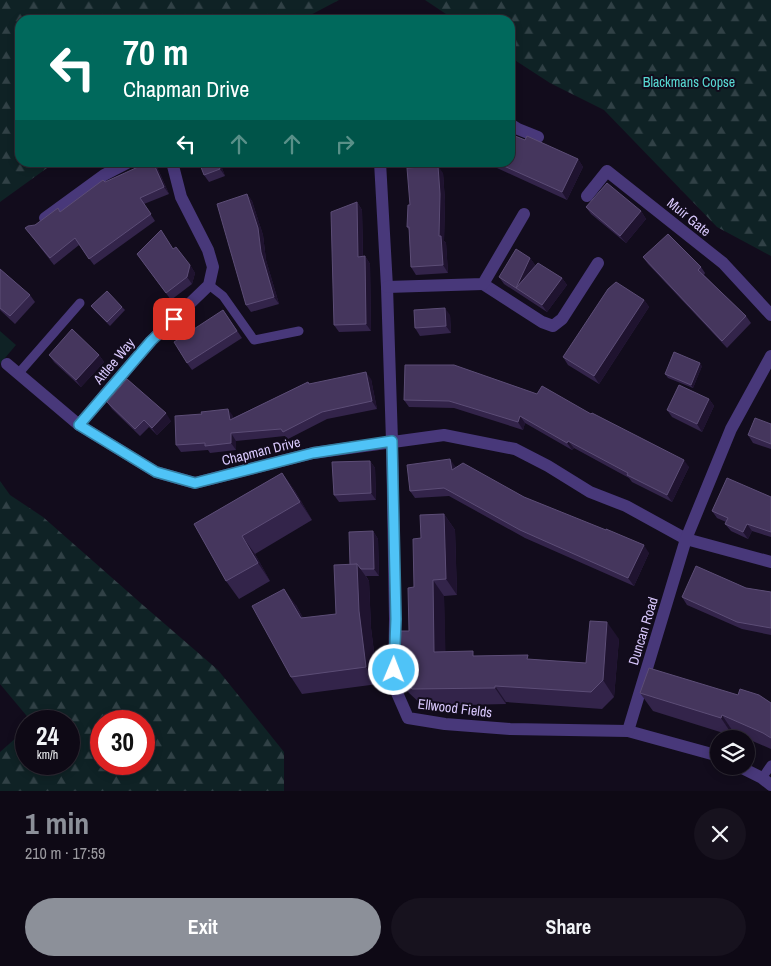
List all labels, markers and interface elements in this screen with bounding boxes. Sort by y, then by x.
text: 70 m [123,29,188,76]
icon: left [40,35,105,100]
park label: Blackmans Copse [643,73,735,91]
text: Chapman Drive [123,74,249,104]
icon: left [172,130,200,158]
icon: ahead [225,130,253,158]
icon: ahead [278,130,306,158]
icon: right [331,130,359,158]
street label: Muir Gate [664,194,714,240]
pin [153,298,195,340]
icon: arrive [160,305,188,333]
street label: Attlee Way [89,334,139,389]
street label: Chapman Drive [220,433,302,469]
street label: Duncan Road [624,595,662,667]
position arrow [367,643,419,695]
street label: Ellwood Fields [417,695,493,722]
speed limit sign: 30 [90,710,155,775]
text: 24 [36,719,59,753]
map controls [710,730,755,775]
button: layers [710,730,755,775]
text: km/h [37,747,58,763]
text: 1 min [25,803,89,843]
button: close [694,808,746,860]
text: 210 m · 17:59 [25,842,105,864]
button: Exit [25,898,381,956]
button: Share [391,898,746,956]

